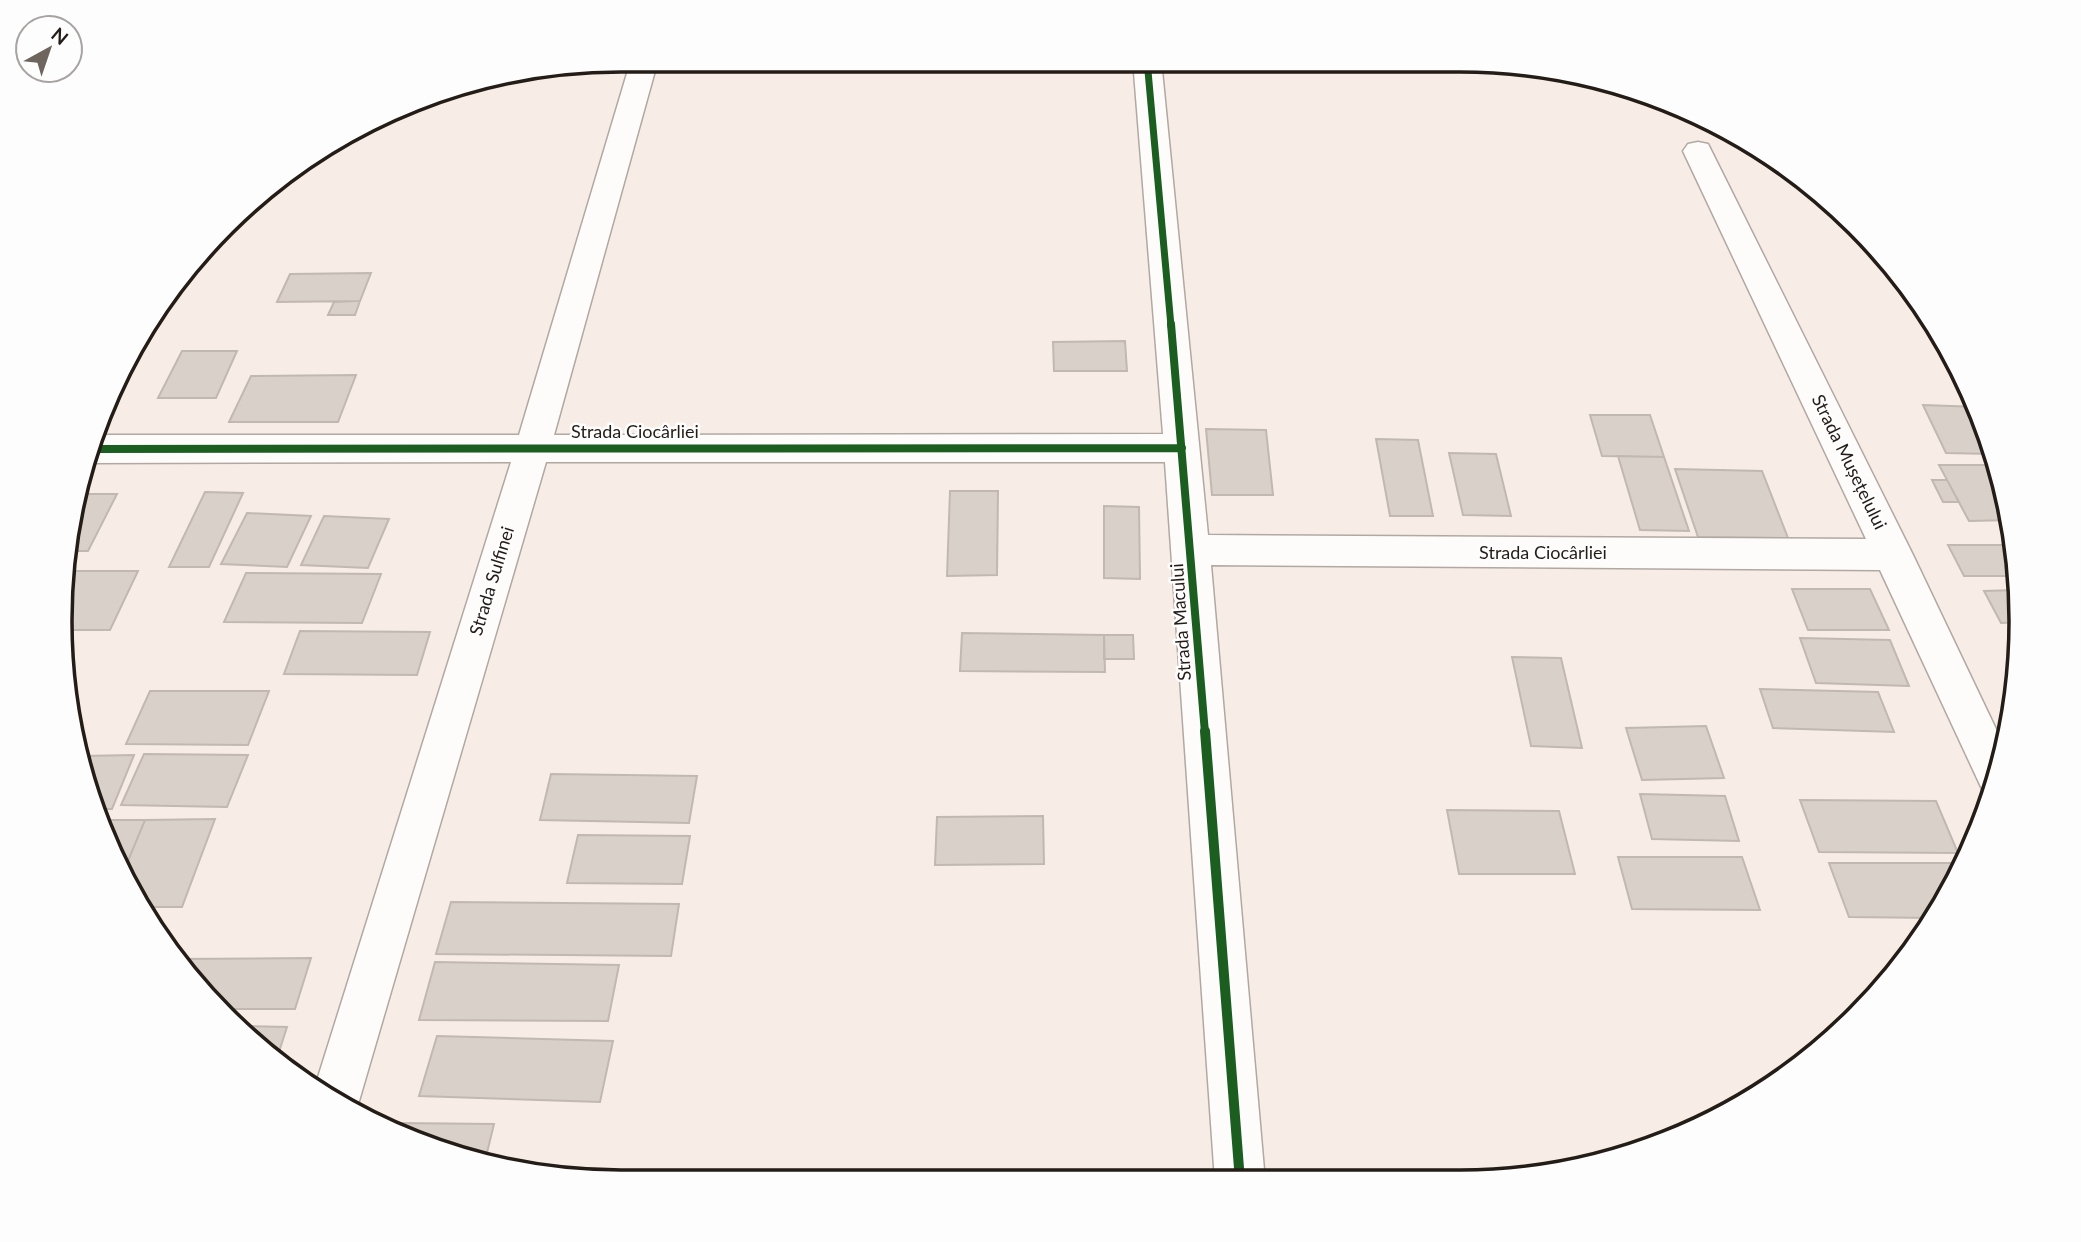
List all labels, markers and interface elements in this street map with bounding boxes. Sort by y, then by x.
north arrow [14,14,84,84]
text: N [47,22,73,49]
street label: Strada Mușețelului [1808,390,1892,533]
street label: Strada Ciocârliei [571,420,699,442]
street label: Strada Sulfinei [464,524,518,638]
street label: Strada Ciocârliei [1479,541,1607,563]
street label: Strada Macului [1165,563,1195,681]

